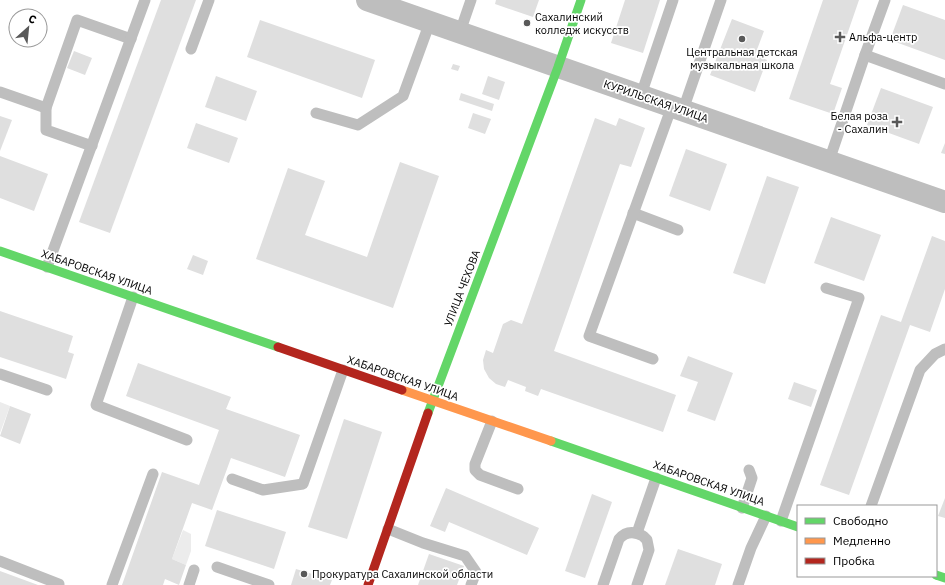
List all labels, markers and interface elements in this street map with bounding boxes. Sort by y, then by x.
north arrow [8,8,48,48]
place label: Сахалинский колледж искусств [535,10,629,37]
text: С [26,11,39,27]
marker: Сахалинский колледж искусств [522,18,532,28]
place label: Альфа-центр [849,30,917,44]
marker: Альфа-центр [834,31,846,43]
marker: Центральная детская музыкальная школа [737,34,747,44]
place label: Центральная детская музыкальная школа [686,45,798,72]
street label: КУРИЛЬСКАЯ УЛИЦА [602,76,710,126]
place label: Белая роза - Сахалин [831,109,888,136]
marker: Белая роза - Сахалин [891,116,903,128]
street label: ХАБАРОВСКАЯ УЛИЦА [40,246,154,298]
street label: УЛИЦА ЧЕХОВА [441,248,483,328]
street label: ХАБАРОВСКАЯ УЛИЦА [346,352,460,404]
street label: ХАБАРОВСКАЯ УЛИЦА [652,457,766,509]
legend [797,505,937,577]
text: Свободно [833,513,889,528]
text: Медленно [833,533,891,548]
text: Пробка [833,553,875,568]
place label: Прокуратура Сахалинской области [312,567,493,581]
marker: Прокуратура Сахалинской области [299,569,309,579]

